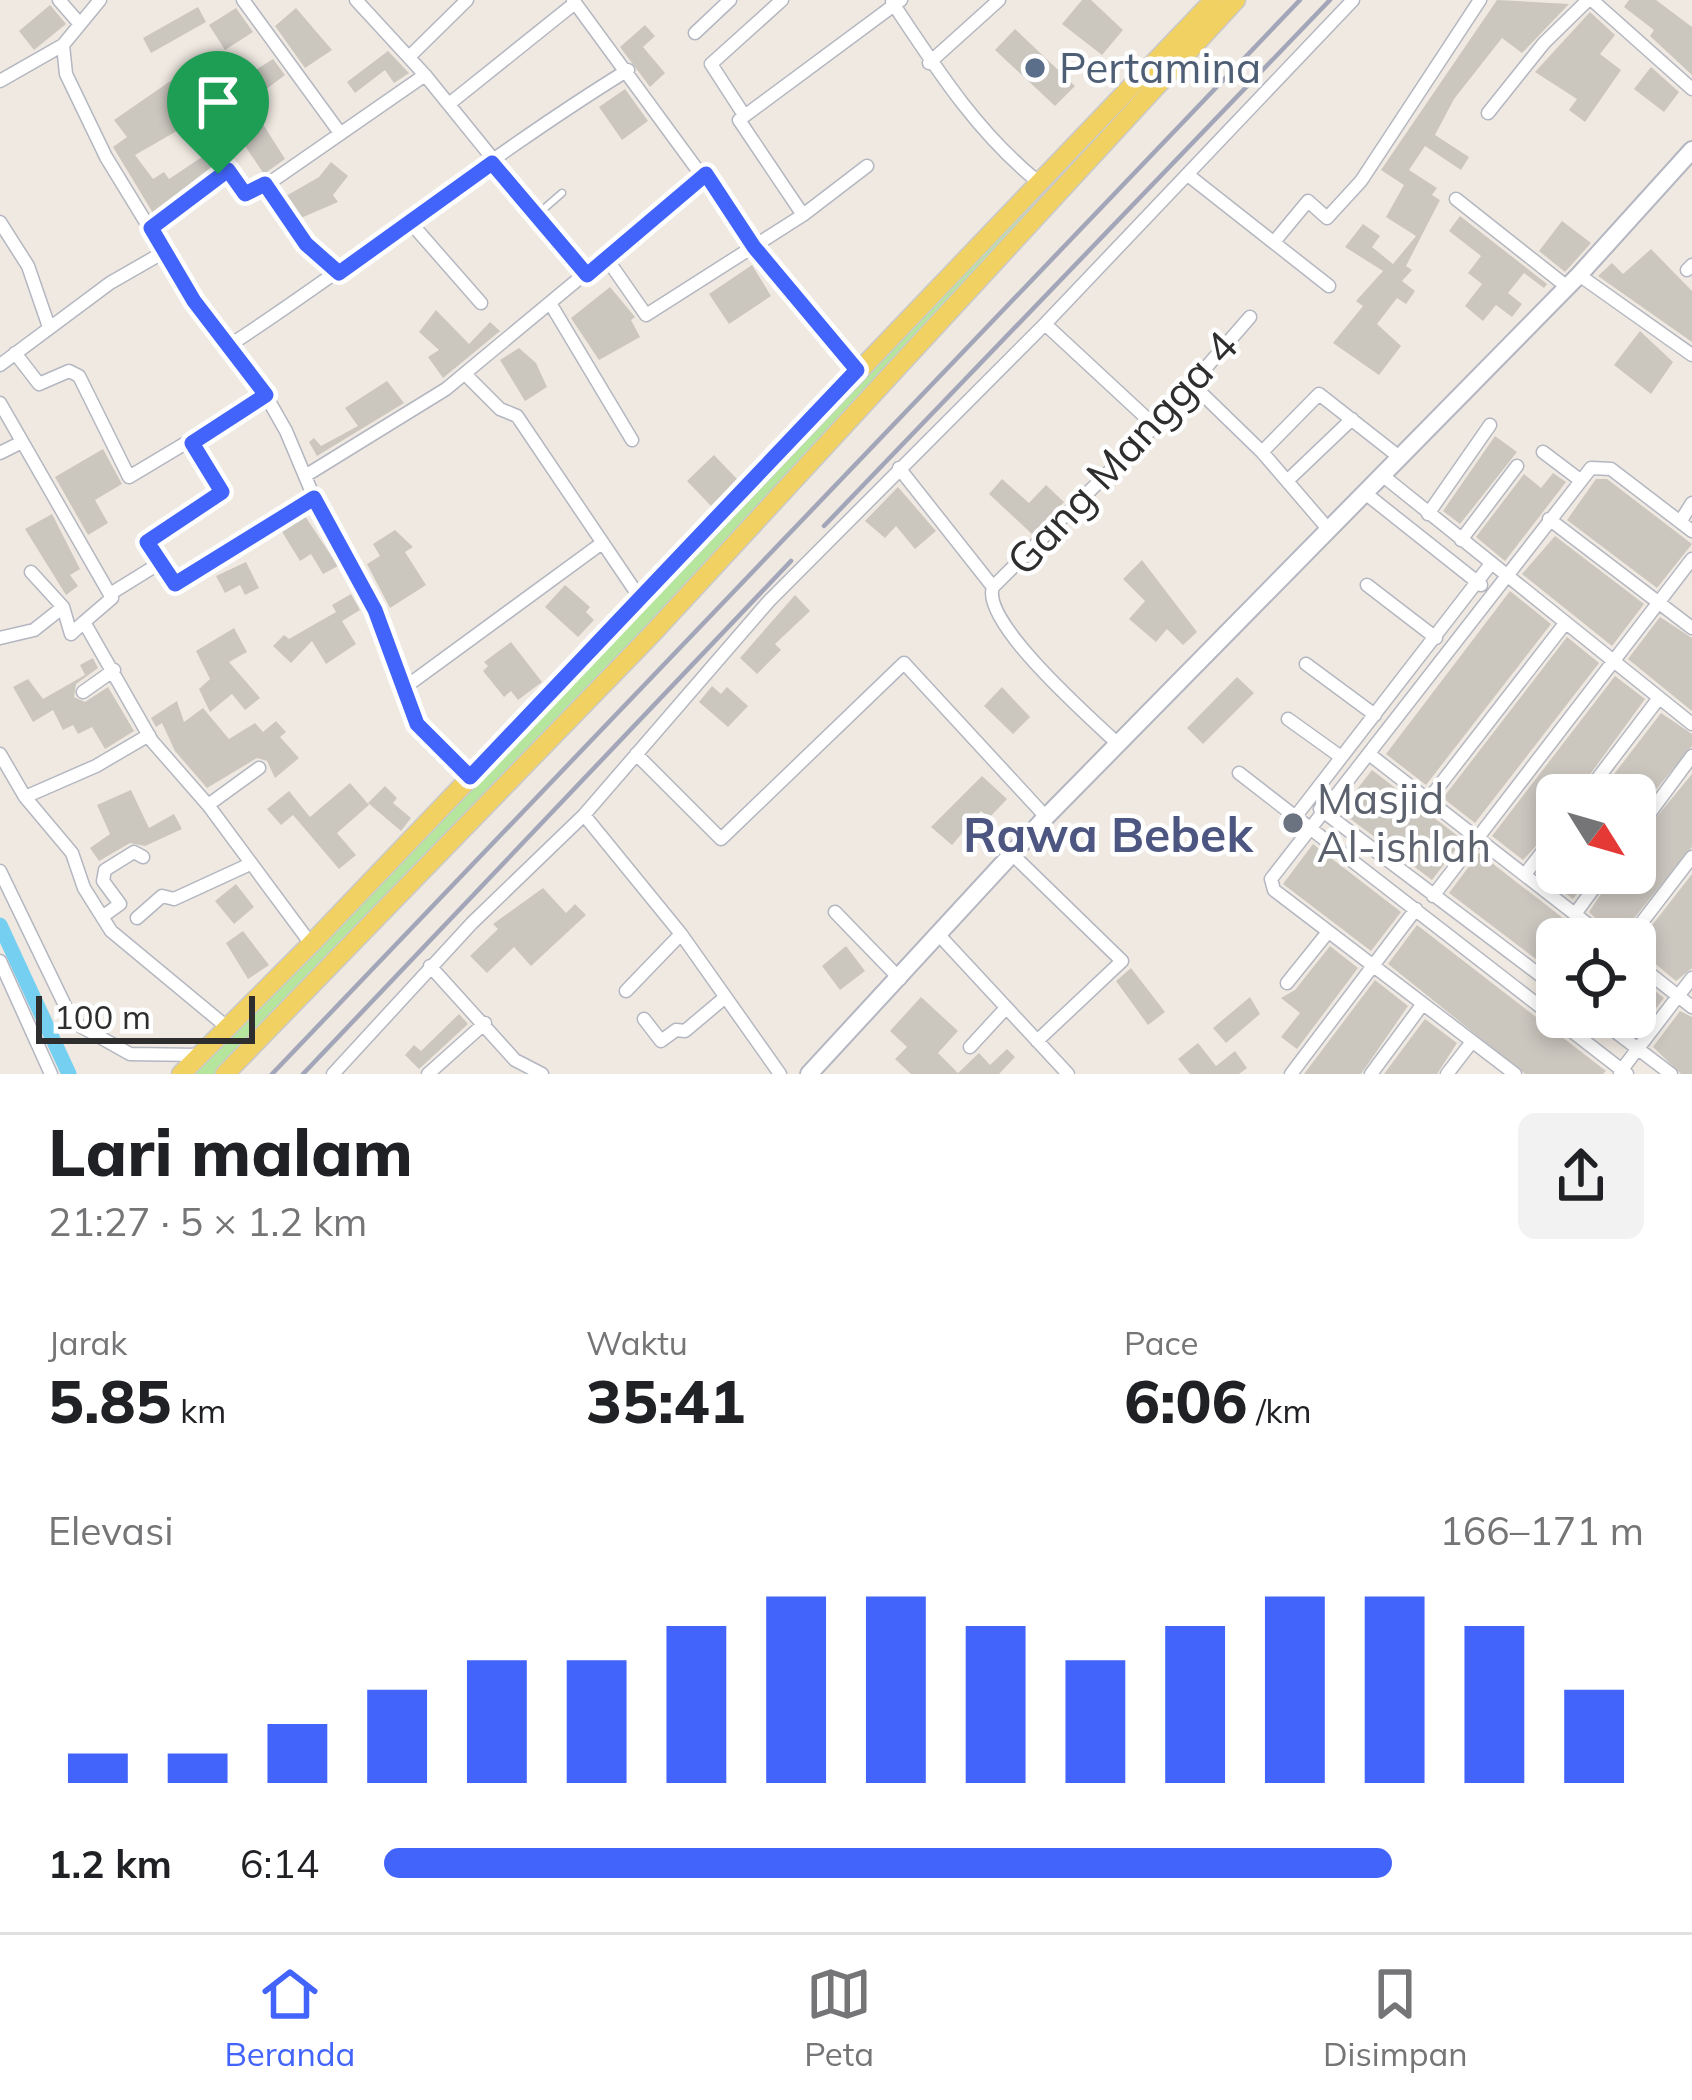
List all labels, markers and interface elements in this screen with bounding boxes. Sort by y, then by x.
place label: Pertamina [1059,41,1261,94]
pin [167,51,269,174]
marker: Pertamina [1022,55,1048,81]
icon: arrive [185,69,251,135]
street label: Gang Mangga 4 [995,320,1248,586]
place label: Masjid Al-ishlah [1317,772,1491,873]
north arrow [1536,774,1656,894]
map controls [1536,774,1656,1038]
district label: Rawa Bebek [963,804,1254,864]
marker: Masjid Al-ishlah [1280,810,1306,836]
button: locate [1536,918,1656,1038]
scale bar [36,990,255,1043]
text: 100 m [54,996,151,1037]
text: Lari malam [48,1110,413,1193]
button: share [1518,1113,1644,1239]
text: 21:27 · 5 × 1.2 km [48,1197,367,1246]
text: Jarak [48,1322,127,1363]
text: Waktu [586,1322,688,1363]
text: Pace [1124,1322,1198,1363]
text: 5.85 [48,1363,172,1438]
text: 35:41 [586,1363,746,1438]
text: 6:06 [1124,1363,1248,1438]
text: km [172,1390,226,1431]
text: /km [1248,1390,1312,1431]
text: Elevasi [48,1506,174,1555]
text: 166–171 m [1439,1506,1644,1555]
text: 1.2 km [48,1839,172,1888]
text: 6:14 [240,1839,319,1888]
tab: Beranda [224,1961,355,2074]
tab: Peta [804,1961,874,2074]
tab: Disimpan [1323,1961,1468,2074]

